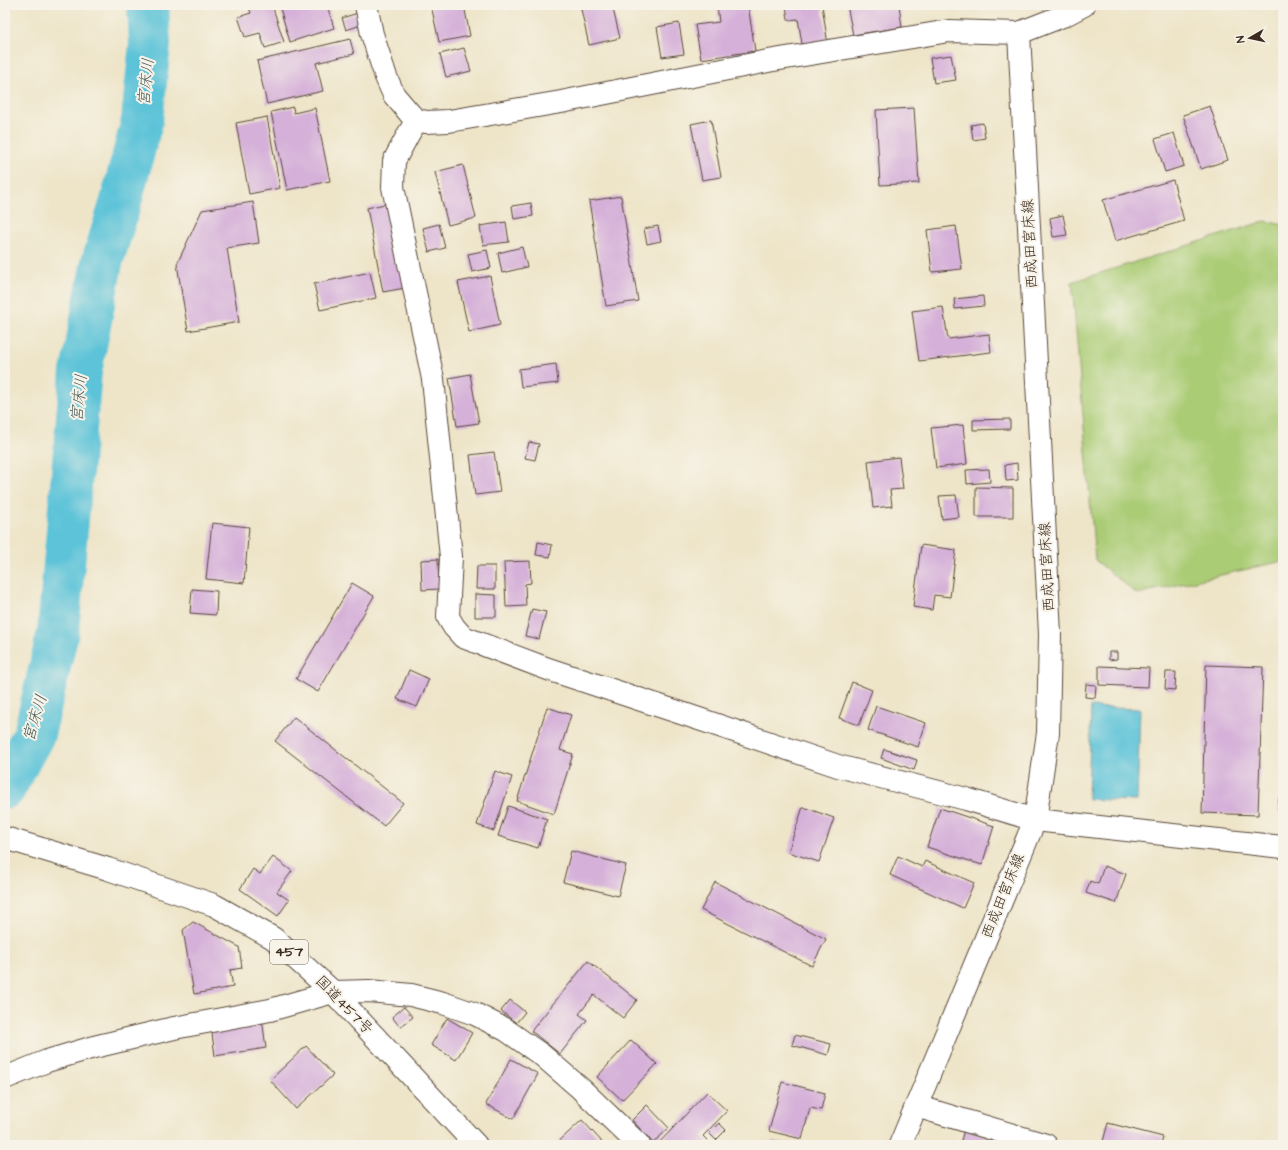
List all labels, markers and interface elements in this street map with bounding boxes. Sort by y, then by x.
north arrow [1230,18,1270,58]
text: N [1233,35,1249,44]
water label: 宮床川 [133,57,159,107]
street label: 西成田宮床線 [1017,199,1043,289]
water label: 宮床川 [66,373,92,423]
street label: 西成田宮床線 [1034,522,1060,612]
water label: 宮床川 [17,692,53,744]
street label: 西成田宮床線 [976,850,1030,942]
road number: 457 [270,940,308,964]
street label: 国道457号 [310,971,378,1039]

